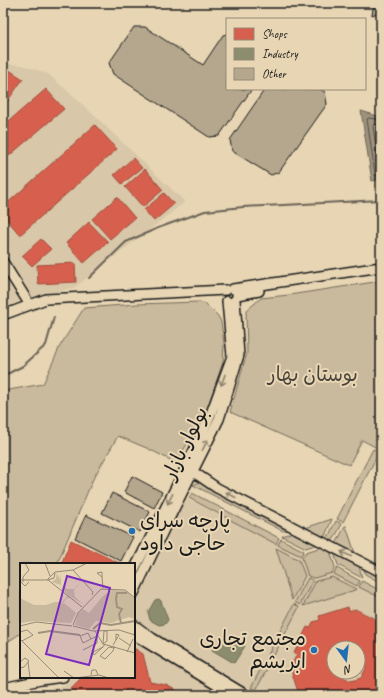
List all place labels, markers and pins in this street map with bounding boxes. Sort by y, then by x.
place label: پارچه سرای حاجی داود [140,508,230,556]
marker: پارچه سرای حاجی داود [127,526,137,536]
place label: مجتمع تجاری ابریشم [199,626,306,677]
marker: مجتمع تجاری ابریشم [309,645,319,655]

